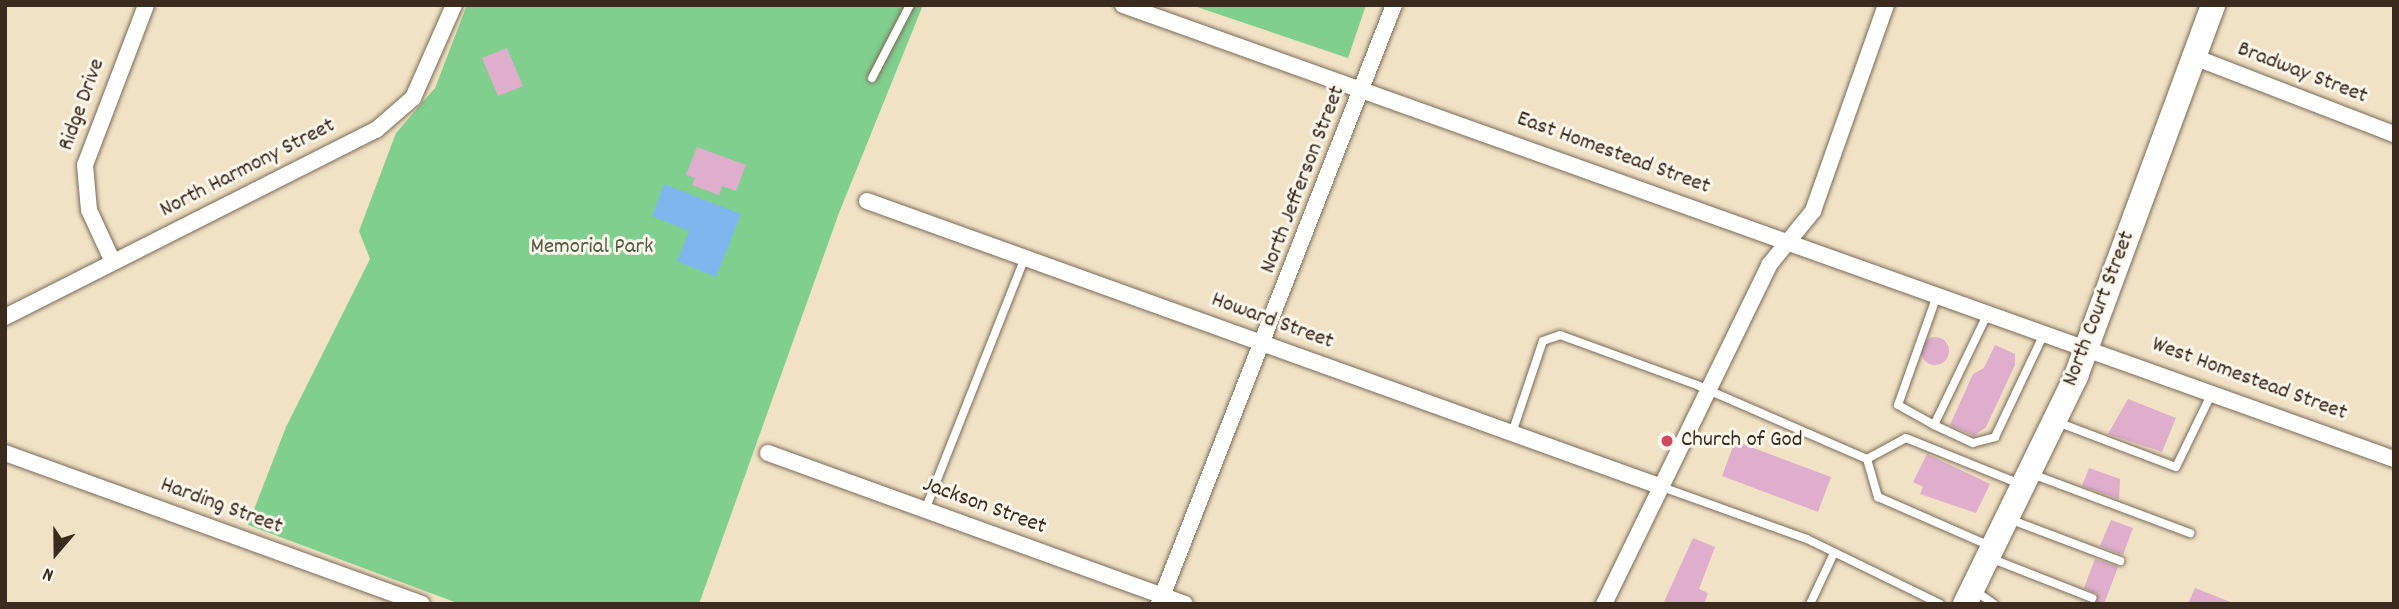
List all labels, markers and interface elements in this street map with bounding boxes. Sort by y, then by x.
street label: Bradway Street [2233,37,2371,111]
street label: Ridge Drive [54,55,112,155]
street label: North Jefferson Street [1255,82,1353,278]
street label: East Homestead Street [1513,106,1713,202]
street label: North Harmony Street [156,113,340,225]
street label: North Court Street [2058,227,2142,391]
park label: Memorial Park [530,234,654,262]
street label: Howard Street [1207,287,1337,357]
street label: West Homestead Street [2148,332,2350,428]
place label: Church of God [1681,427,1803,455]
marker: Church of God [1659,433,1675,449]
street label: Harding Street [156,472,286,542]
street label: Jackson Street [918,472,1050,542]
north arrow [21,518,91,588]
text: N [40,559,58,587]

